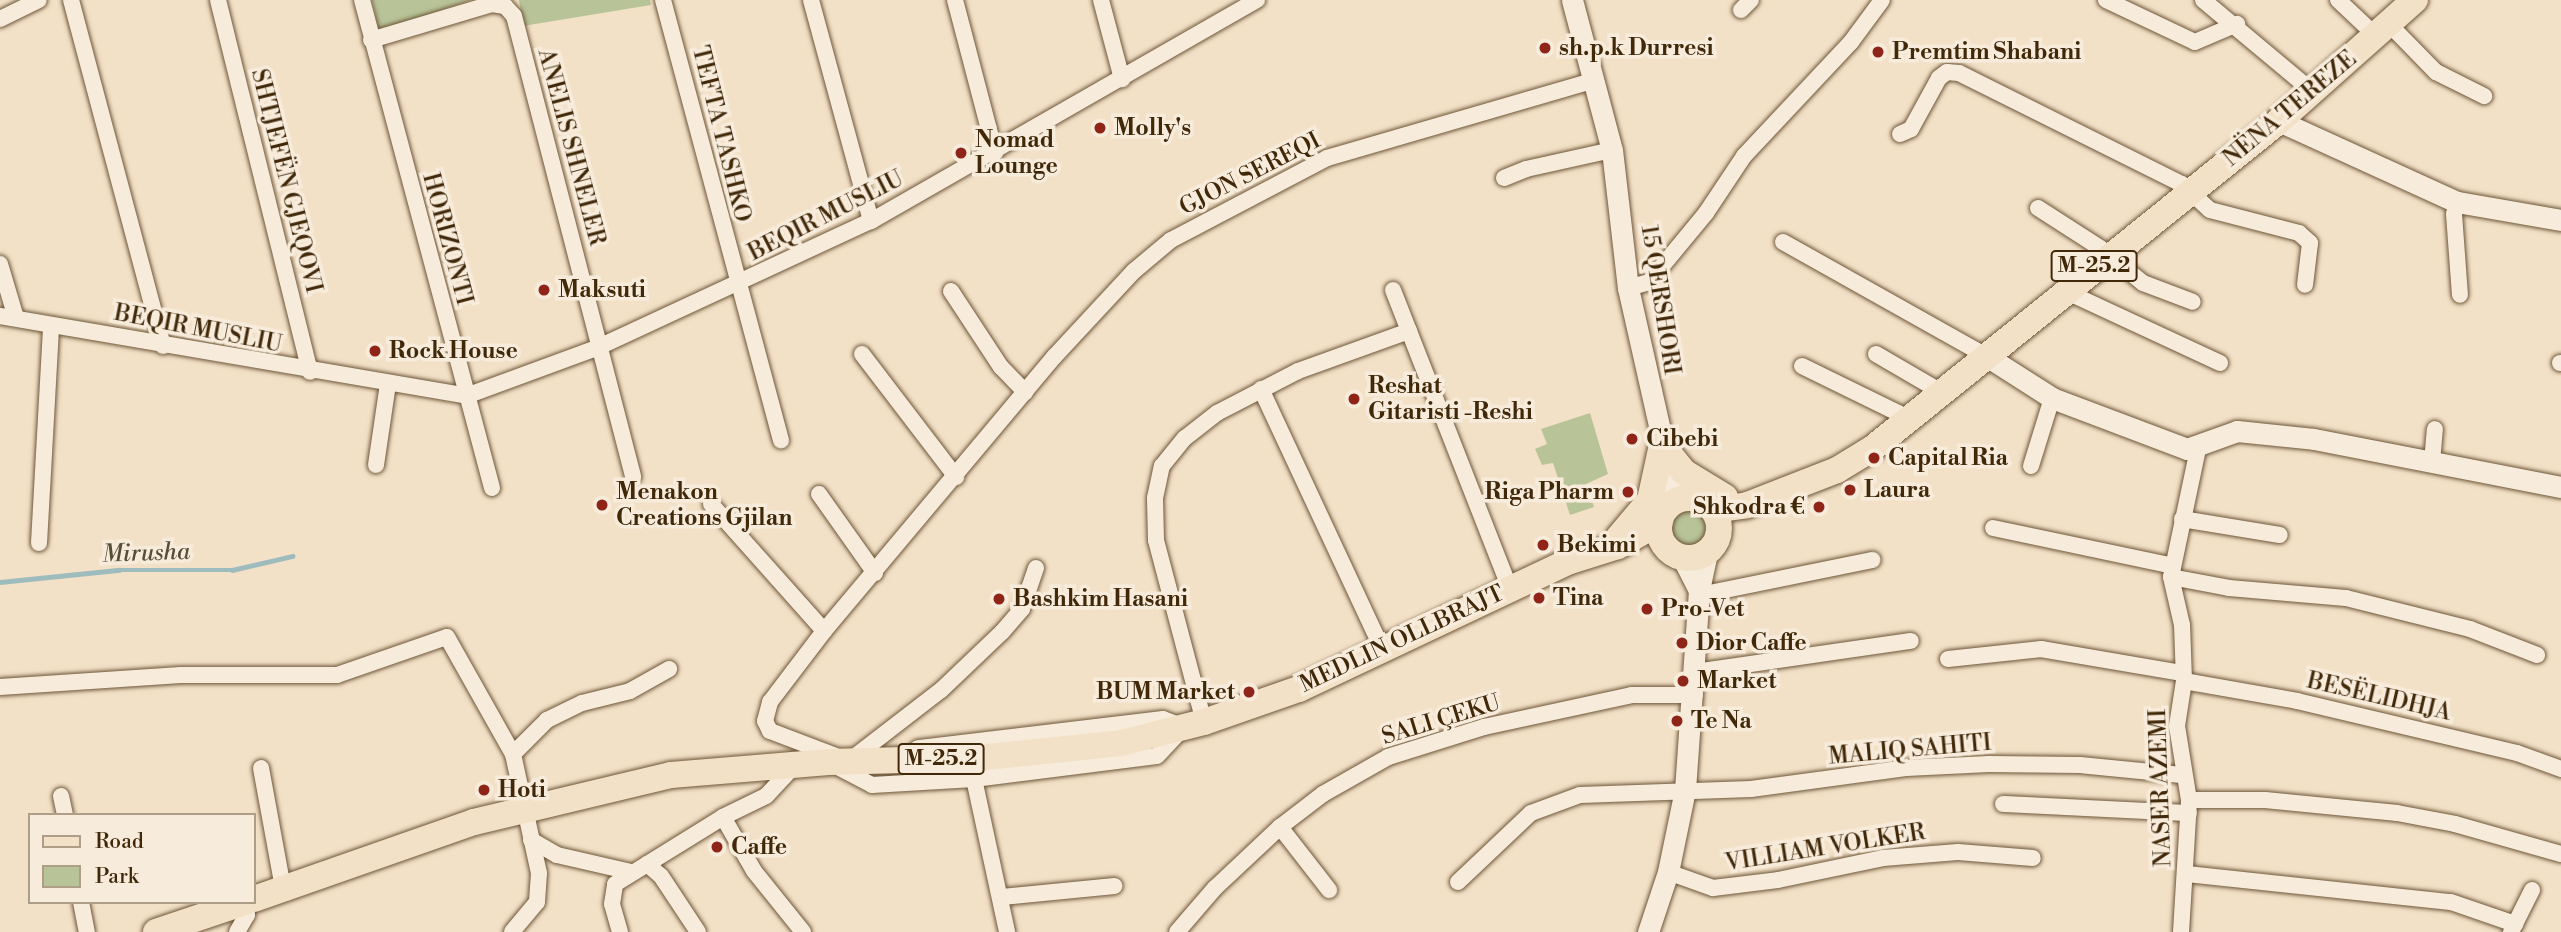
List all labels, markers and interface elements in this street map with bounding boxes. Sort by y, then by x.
place label: sh.p.k Durresi [1559,34,1714,62]
place label: Premtim Shabani [1892,38,2081,66]
marker: sh.p.k Durresi [1537,40,1553,56]
street label: TEFTA TASHKO [686,43,756,225]
marker: Premtim Shabani [1870,44,1886,60]
street label: NËNA TEREZE [2218,45,2362,173]
street label: ANELIS SHNELER [531,46,611,248]
street label: SHTJEFËN GJEQOVI [245,66,327,296]
place label: Molly's [1114,114,1191,142]
marker: Molly's [1092,120,1108,136]
place label: Nomad Lounge [975,126,1058,180]
street label: GJON SEREQI [1175,127,1325,221]
marker: Nomad Lounge [953,145,969,161]
street label: BEQIR MUSLIU [744,165,908,267]
street label: HORIZONTI [416,170,478,308]
street label: 15 QERSHORI [1635,223,1685,377]
road number: M-25.2 [2050,248,2138,284]
place label: Maksuti [558,276,646,304]
marker: Maksuti [536,282,552,298]
street label: BEQIR MUSLIU [112,299,284,359]
place label: Rock House [389,337,518,365]
marker: Rock House [367,343,383,359]
place label: Reshat Gitaristi -Reshi [1368,372,1533,426]
marker: Reshat Gitaristi -Reshi [1346,391,1362,407]
place label: Cibebi [1646,425,1718,453]
marker: Cibebi [1624,431,1640,447]
place label: Capital Ria [1888,444,2008,472]
marker: Capital Ria [1866,450,1882,466]
place label: Laura [1864,476,1930,504]
place label: Menakon Creations Gjilan [616,478,792,532]
place label: Riga Pharm [1485,478,1614,506]
marker: Laura [1842,482,1858,498]
marker: Riga Pharm [1620,484,1636,500]
place label: Shkodra € [1693,493,1805,521]
marker: Menakon Creations Gjilan [594,497,610,513]
marker: Shkodra € [1811,499,1827,515]
place label: Bekimi [1557,531,1636,559]
marker: Bekimi [1535,537,1551,553]
water label: Mirusha [101,538,191,570]
street label: MEDLIN OLLBRAJT [1295,579,1509,699]
place label: Tina [1553,584,1604,612]
place label: Bashkim Hasani [1013,585,1188,613]
marker: Tina [1531,590,1547,606]
marker: Bashkim Hasani [991,591,1007,607]
place label: Pro-Vet [1661,595,1744,623]
marker: Pro-Vet [1639,601,1655,617]
place label: Dior Caffe [1696,629,1807,657]
marker: Dior Caffe [1674,635,1690,651]
place label: Market [1697,667,1776,695]
street label: BESËLIDHJA [2304,667,2454,727]
marker: Market [1675,673,1691,689]
place label: BUM Market [1096,678,1235,706]
marker: BUM Market [1241,684,1257,700]
street label: SALI ÇEKU [1379,689,1503,751]
place label: Te Na [1691,707,1752,735]
street label: NASER AZEMI [2144,708,2178,868]
marker: Te Na [1669,713,1685,729]
street label: MALIQ SAHITI [1827,729,1993,771]
road number: M-25.2 [897,742,985,776]
place label: Hoti [498,776,546,804]
marker: Hoti [476,782,492,798]
legend [28,813,256,904]
street label: VILLIAM VOLKER [1723,819,1927,877]
text: Road [95,829,144,855]
place label: Caffe [731,833,787,861]
marker: Caffe [709,839,725,855]
text: Park [95,864,139,890]

